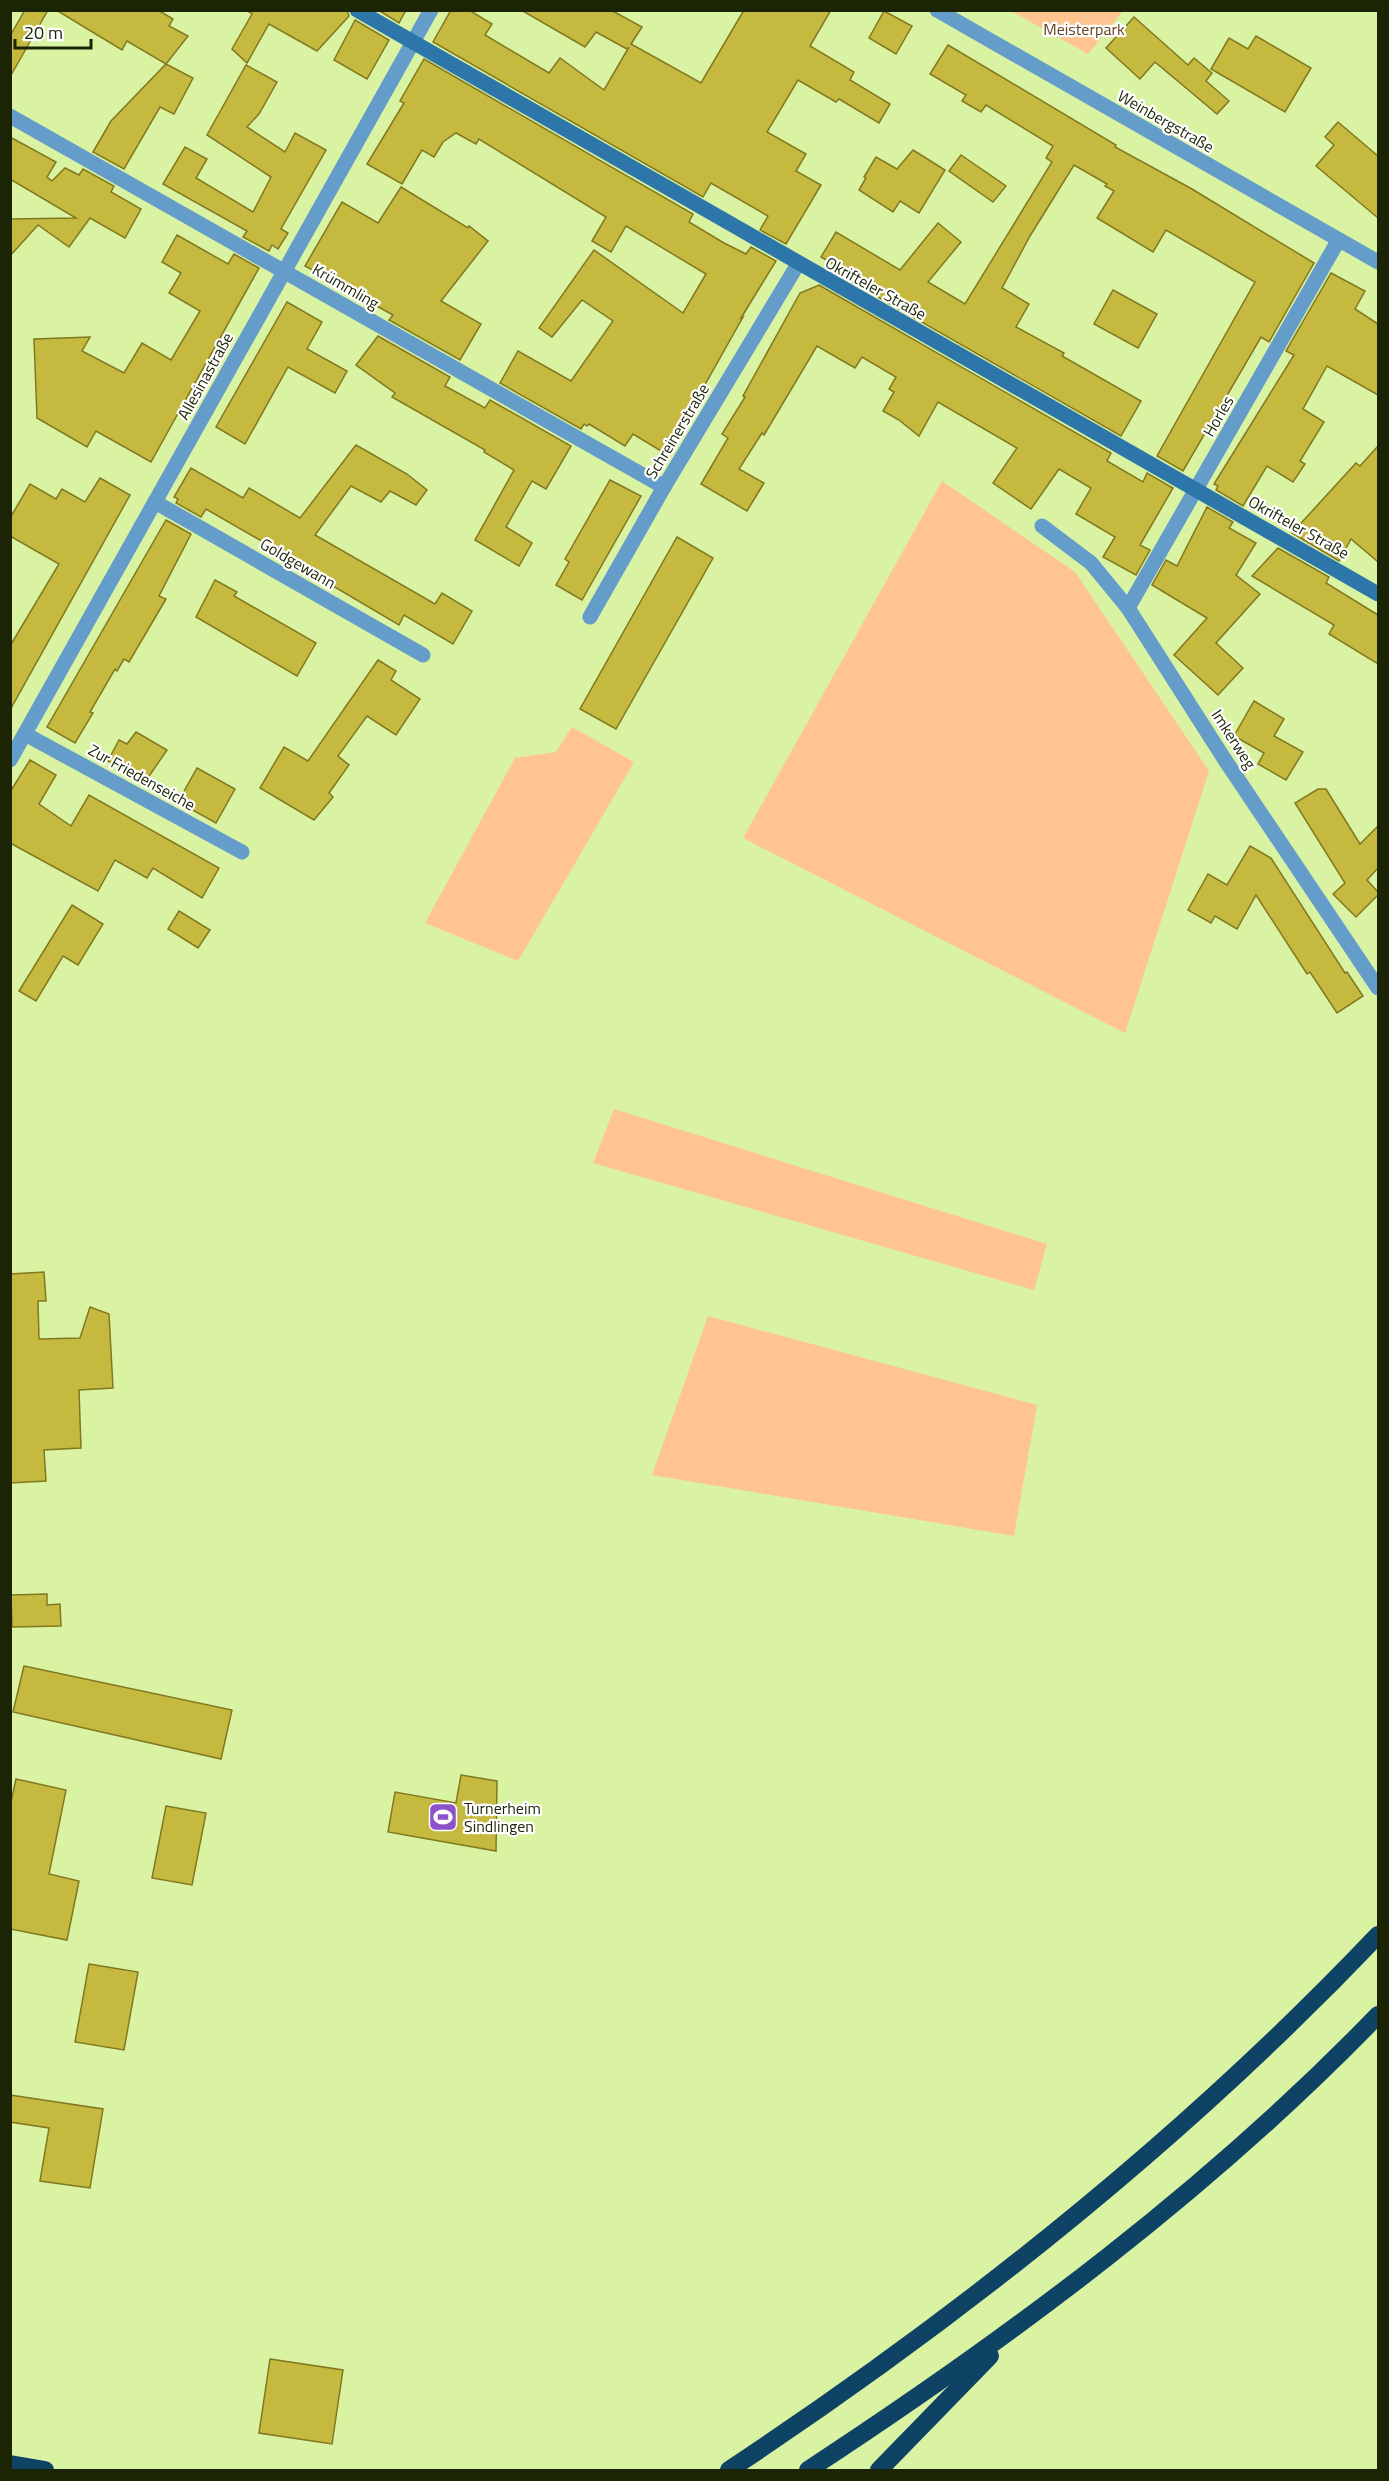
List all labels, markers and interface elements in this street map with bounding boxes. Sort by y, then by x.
scale bar [15,12,92,50]
park label: Meisterpark [1043,17,1125,41]
text: 20 m [24,19,63,46]
street label: Weinbergstraße [1113,84,1219,158]
street label: Okrifteler Straße [821,250,931,326]
street label: Krümmling [308,257,384,315]
street label: Allesinastraße [171,328,239,424]
street label: Schreinerstraße [639,379,715,483]
street label: Horles [1197,391,1239,441]
street label: Okrifteler Straße [1244,489,1354,565]
street label: Goldgewann [256,532,340,594]
street label: Imkerweg [1206,704,1262,774]
street label: Zur Friedenseiche [84,738,200,816]
place label: Turnerheim Sindlingen [464,1796,541,1838]
sports icon: Turnerheim Sindlingen [427,1801,459,1833]

